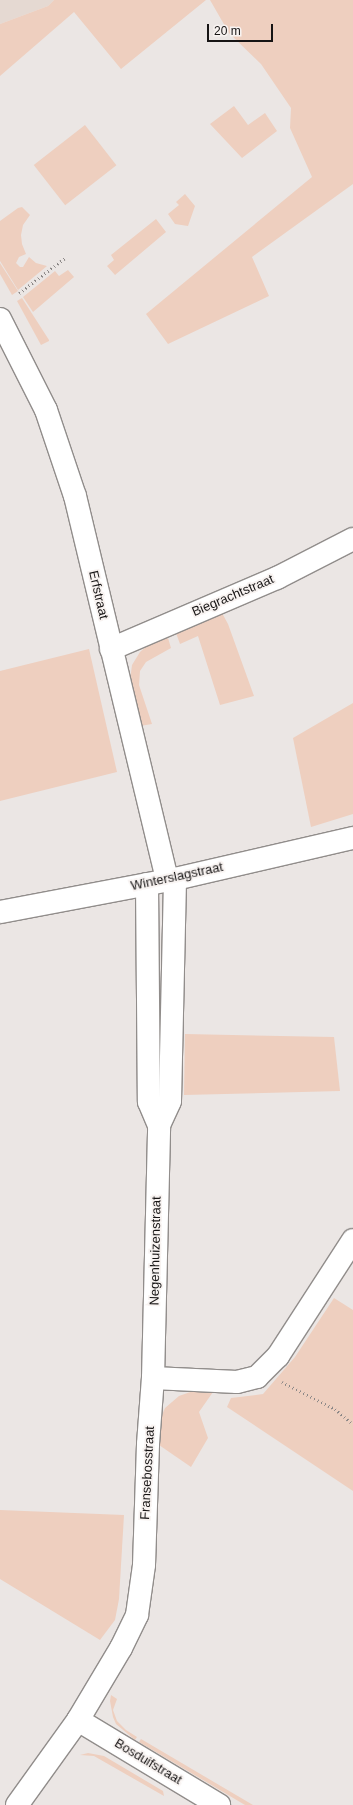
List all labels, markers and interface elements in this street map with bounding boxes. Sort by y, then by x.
scale bar [209,16,275,42]
text: 20 m [214,24,241,38]
street label: Erfstraat [85,569,111,621]
street label: Biegrachtstraat [190,572,276,620]
street label: Winterslagstraat [129,860,225,894]
street label: Negenhuizenstraat [147,1196,165,1306]
street label: Fransebosstraat [138,1426,158,1520]
street label: Bosduifstraat [111,1736,185,1788]

